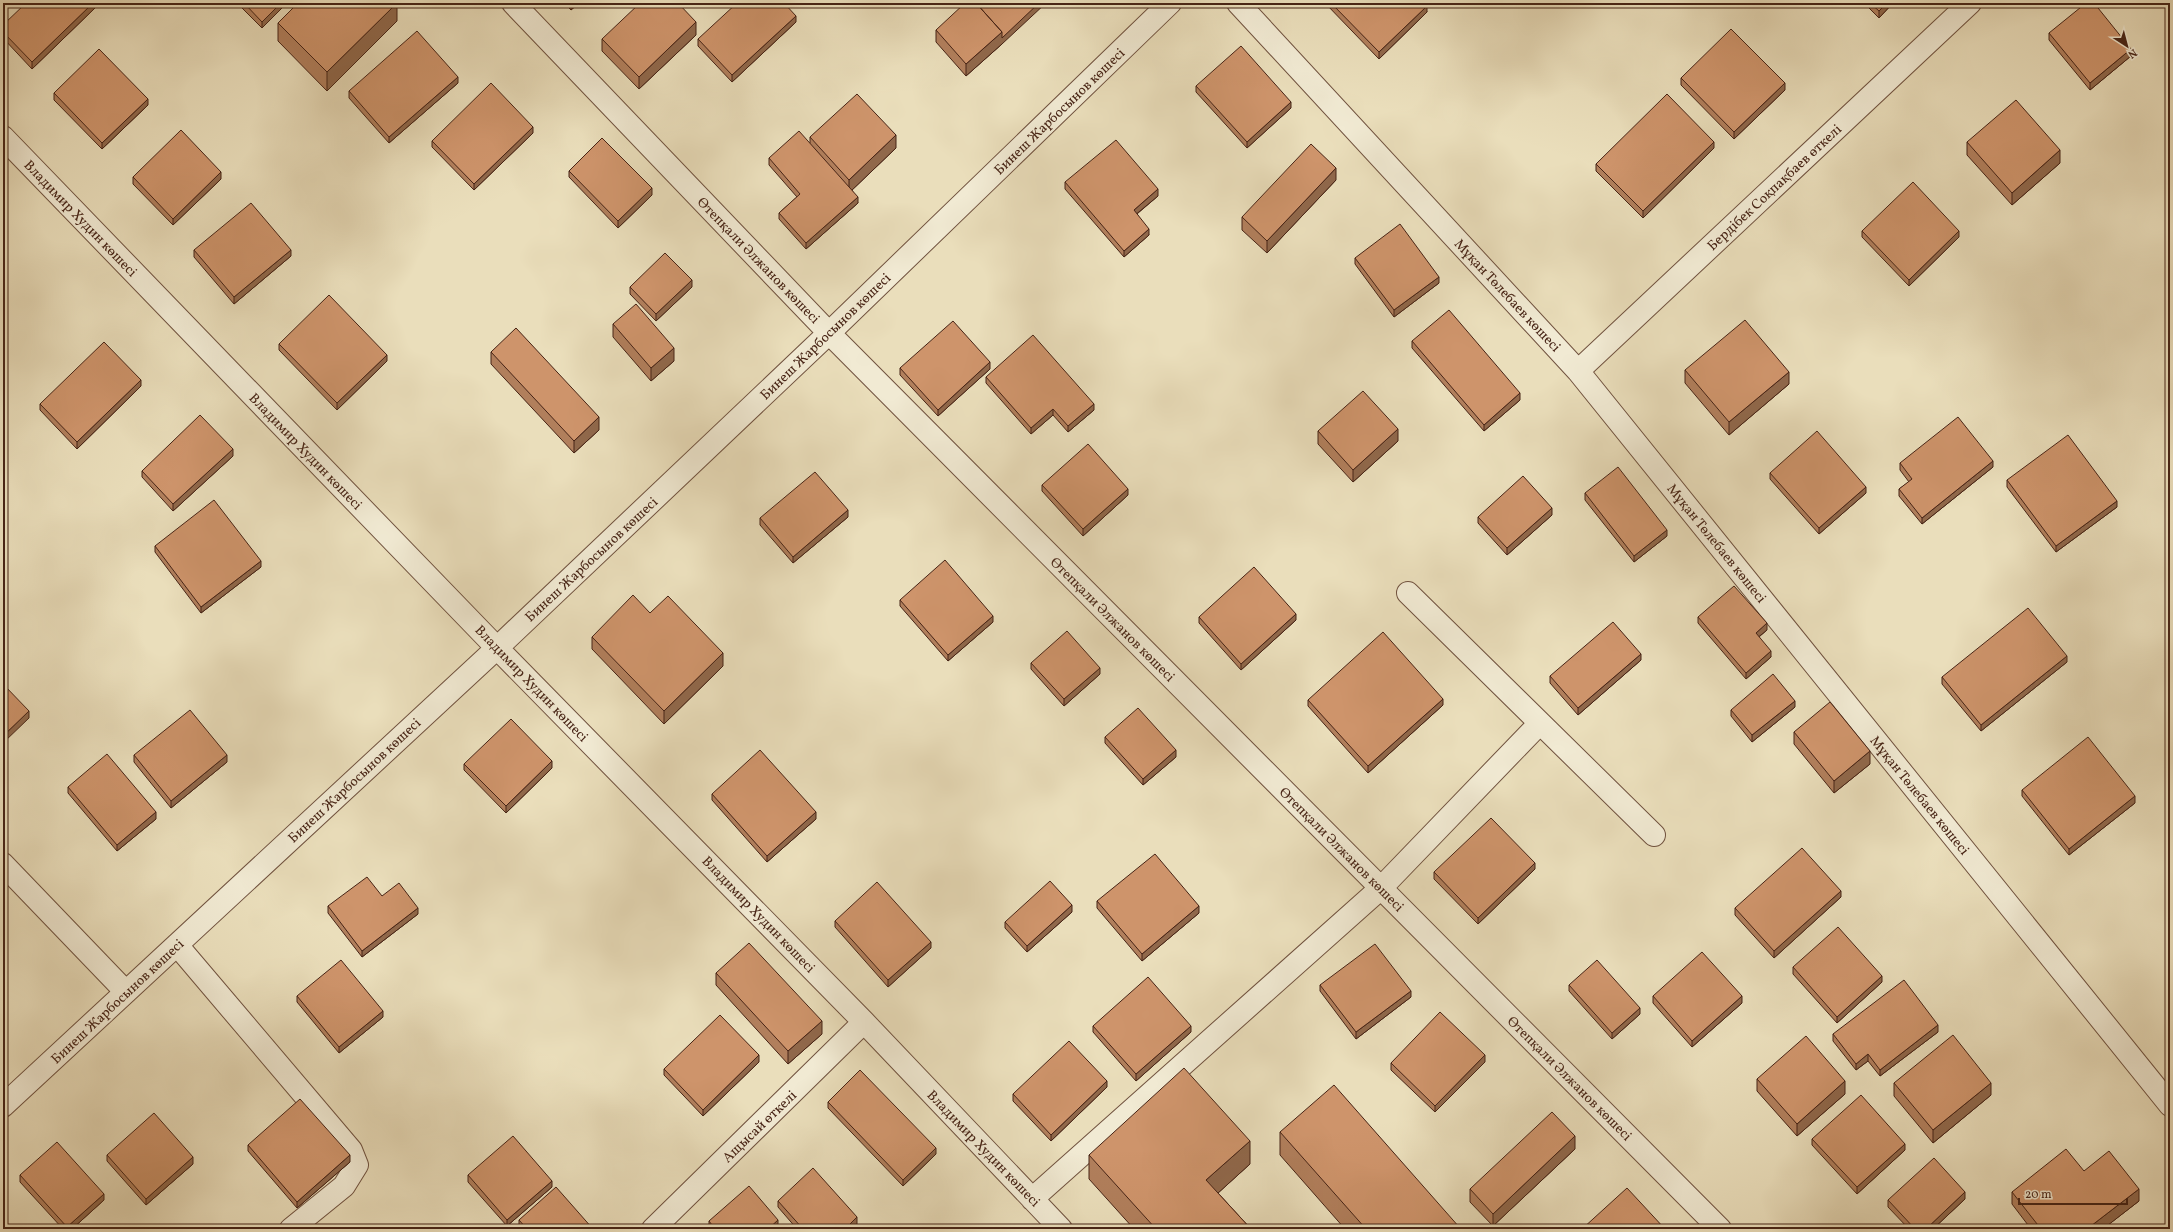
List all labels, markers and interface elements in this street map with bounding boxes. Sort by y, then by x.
north arrow [2107,26,2147,66]
street label: Бинеш Жарбосынов көшесі [990,44,1130,180]
text: N [2124,44,2140,61]
street label: Бердібек Соқпақбаев өткелі [1704,121,1846,256]
street label: Владимир Худин көшесі [19,156,141,282]
street label: Өтепқали Әлжанов көшесі [692,194,824,329]
street label: Мұқан Төлебаев көшесі [1449,235,1564,357]
street label: Бинеш Жарбосынов көшесі [756,269,896,405]
street label: Владимир Худин көшесі [244,389,366,515]
street label: Мұқан Төлебаев көшесі [1662,480,1770,608]
street label: Бинеш Жарбосынов көшесі [521,493,663,627]
street label: Өтепқали Әлжанов көшесі [1045,553,1179,687]
street label: Владимир Худин көшесі [470,621,592,747]
street label: Бинеш Жарбосынов көшесі [284,714,426,848]
street label: Мұқан Төлебаев көшесі [1865,732,1973,860]
street label: Өтепқали Әлжанов көшесі [1274,783,1408,917]
street label: Владимир Худин көшесі [697,852,819,978]
street label: Бинеш Жарбосынов көшесі [47,935,189,1069]
street label: Өтепқали Әлжанов көшесі [1502,1012,1636,1146]
street label: Владимир Худин көшесі [922,1086,1044,1212]
street label: Ащысай өткелі [719,1087,801,1167]
scale bar [2019,1180,2127,1206]
text: 20 m [2025,1187,2052,1203]

